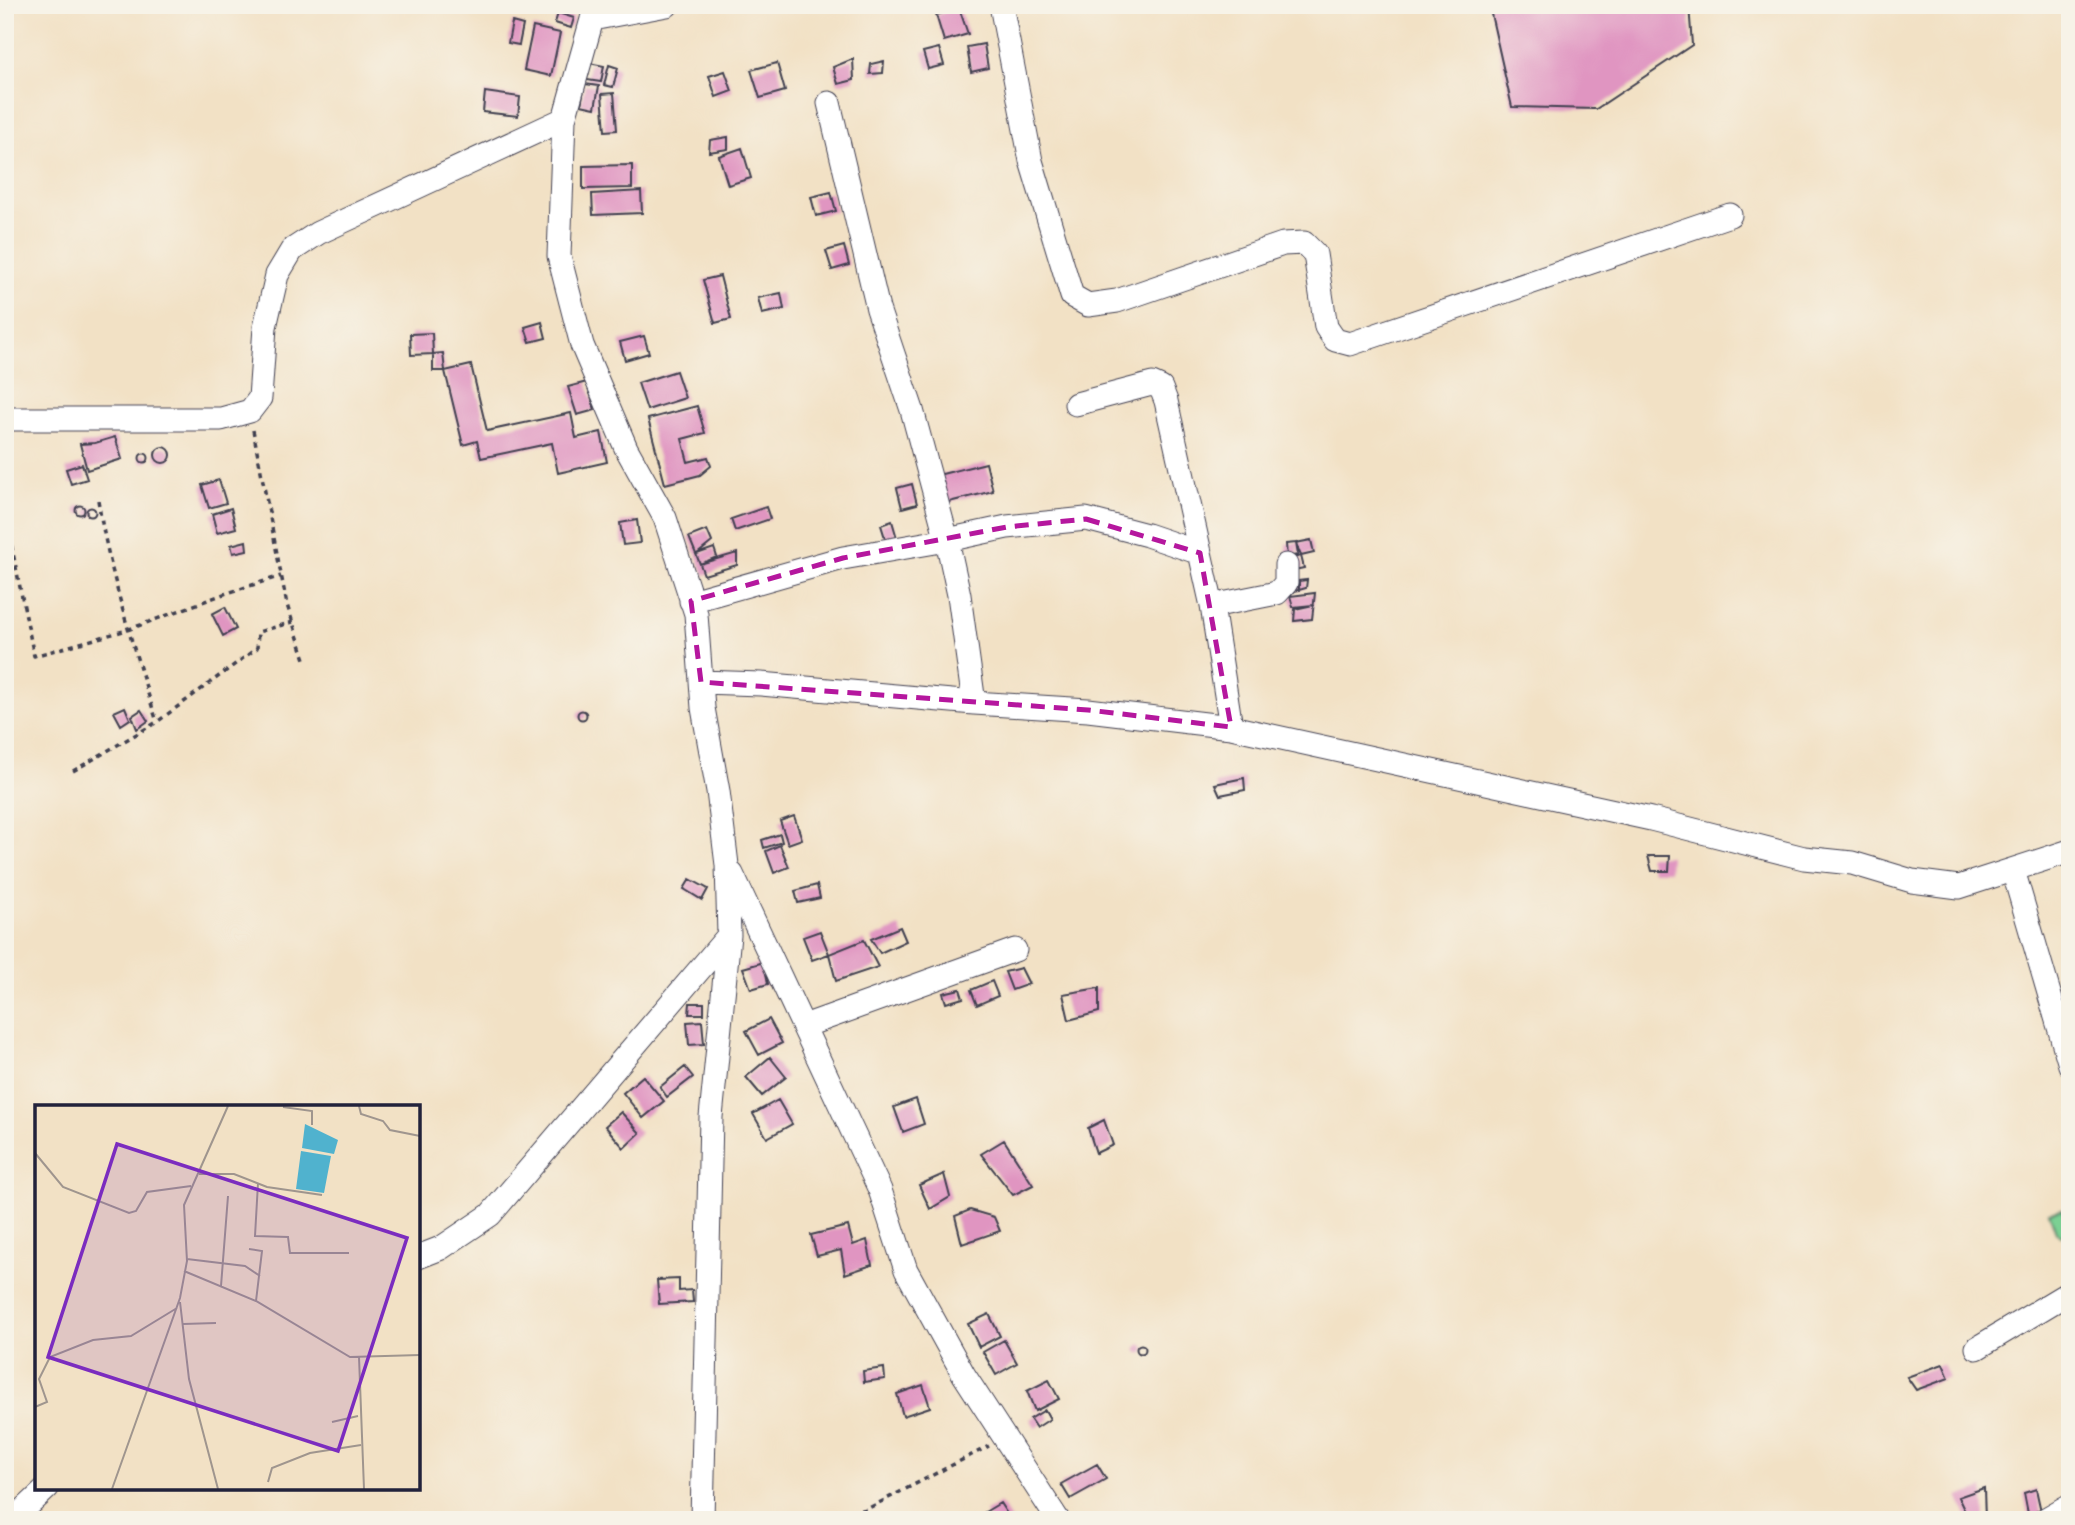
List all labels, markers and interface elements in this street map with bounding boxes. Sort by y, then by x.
inset map [35,1105,420,1490]

